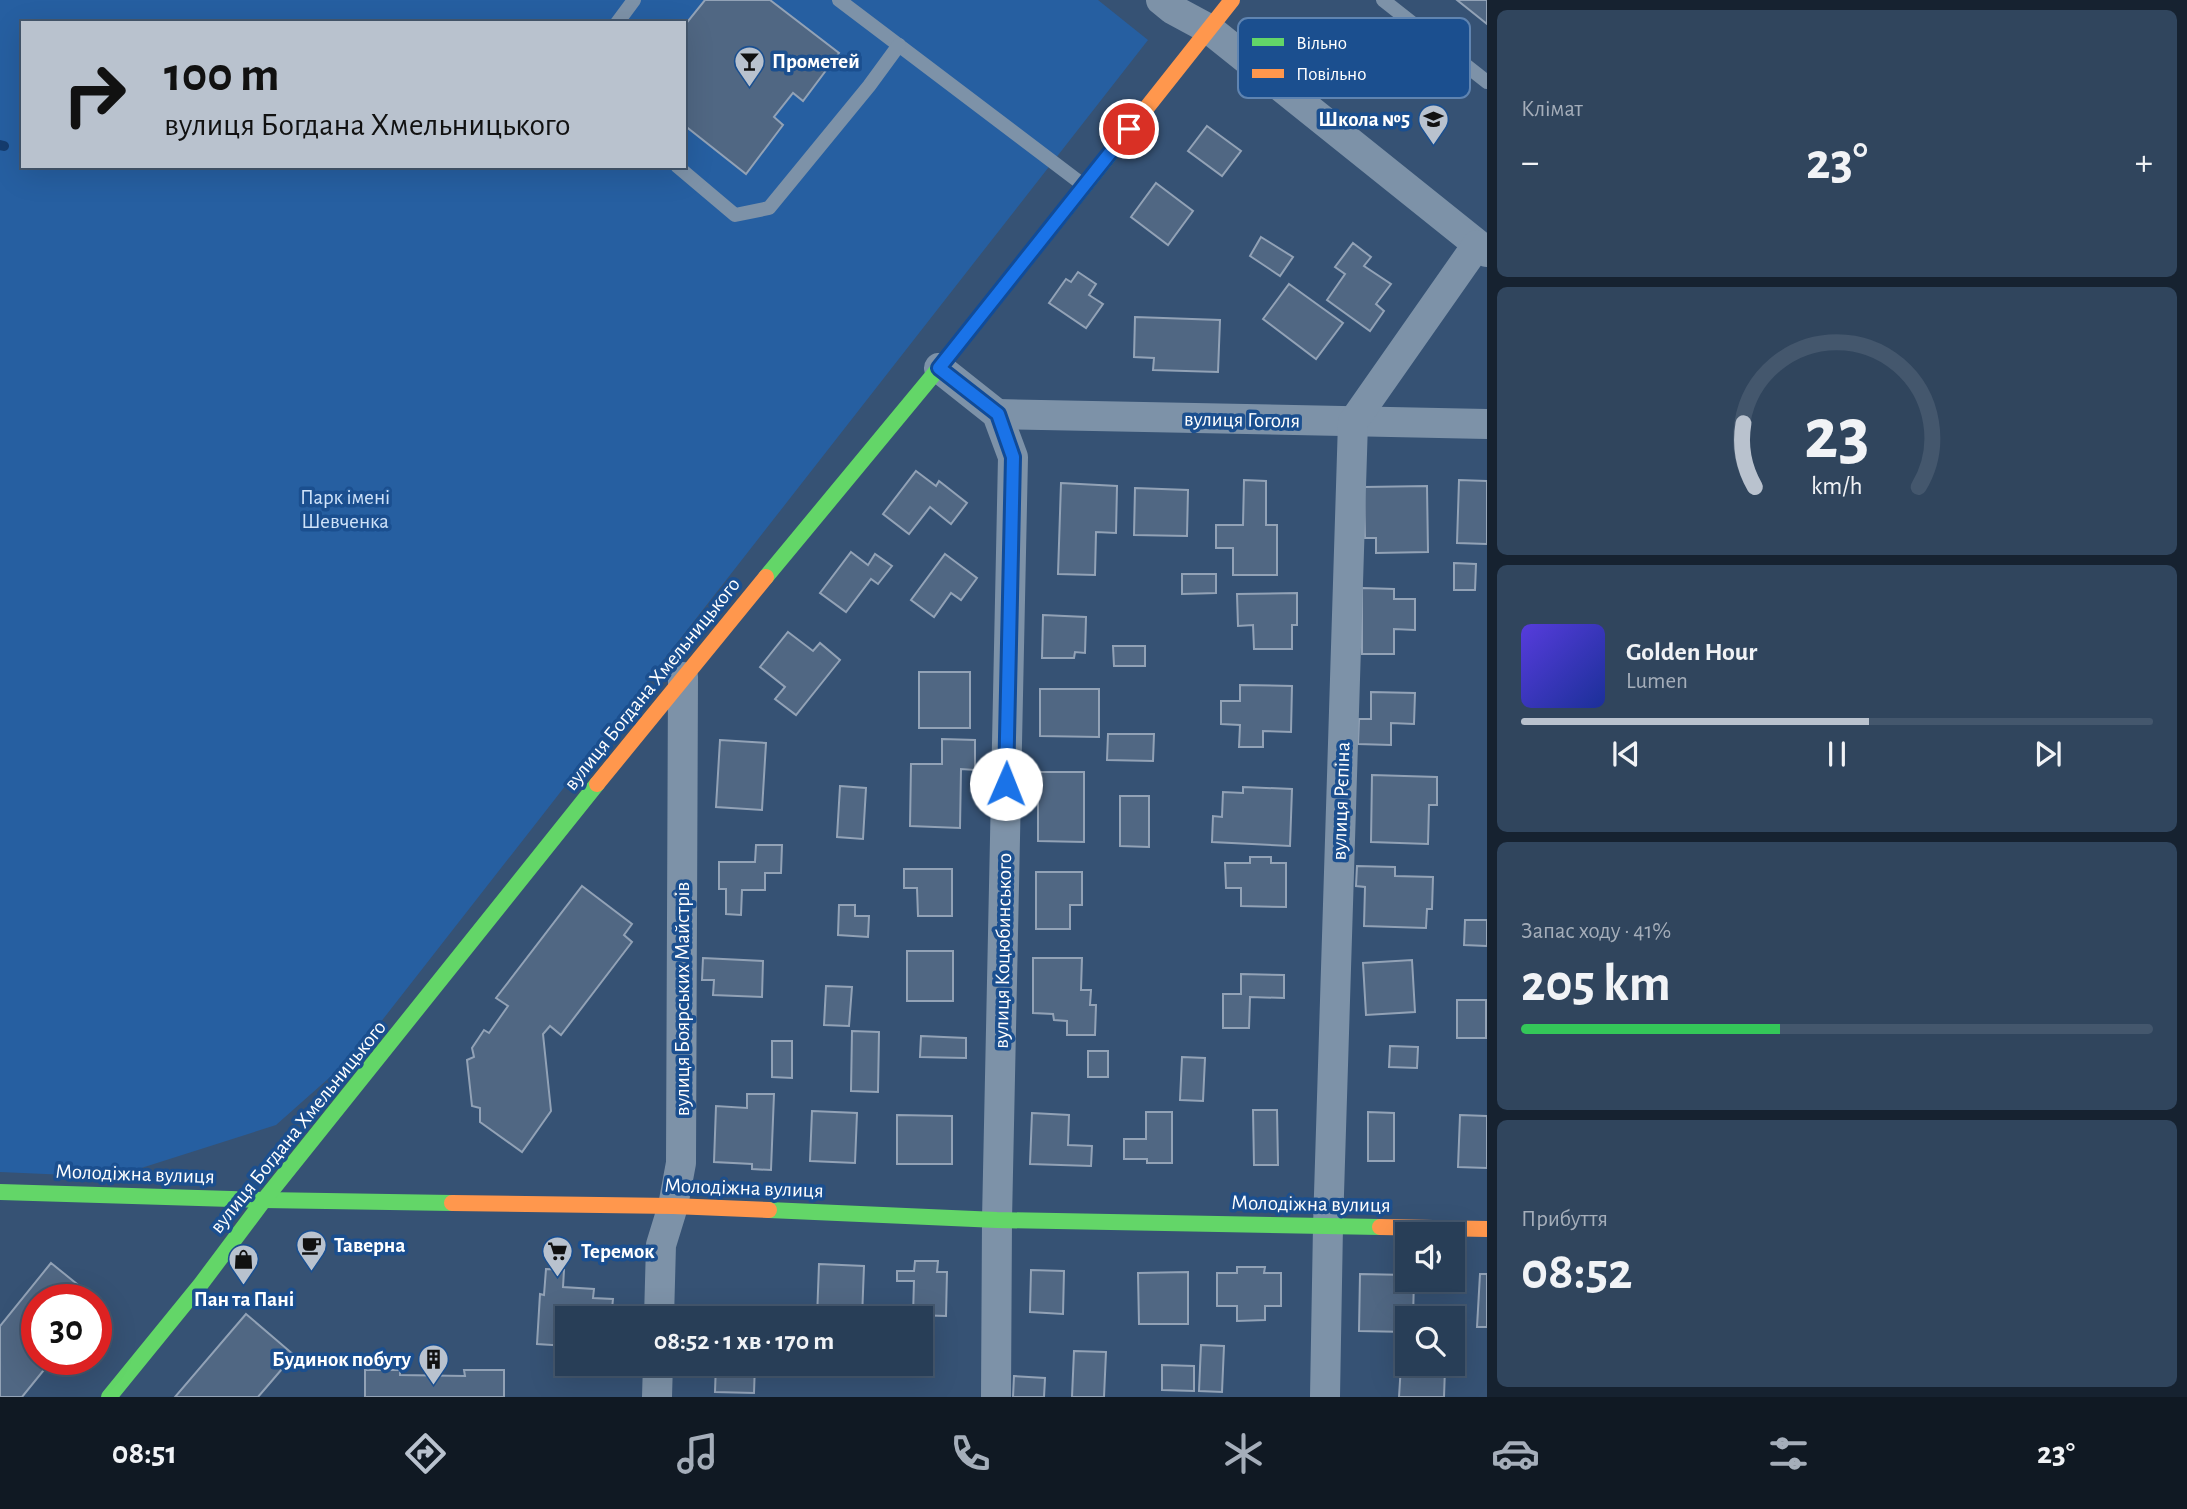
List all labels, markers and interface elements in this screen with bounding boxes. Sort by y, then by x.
legend [1238,18,1470,98]
text: Вільно [1296,34,1347,53]
bar icon: Прометей [732,44,766,88]
icon: right [49,49,140,140]
text: 100 m [164,51,280,100]
place label: Прометей [772,51,860,72]
text: Повільно [1296,65,1366,84]
text: Клімат [1521,98,1583,121]
pin [1099,99,1159,159]
school or university icon: Школа №5 [1416,102,1450,146]
text: вулиця Богдана Хмельницького [164,109,570,141]
place label: Школа №5 [1318,109,1410,130]
icon: arrive [1110,110,1148,148]
text: 23° [1806,136,1868,188]
text: − [1521,144,1539,182]
text: + [2135,144,2153,182]
text: 23 [1804,400,1870,473]
street label: вулиця Гоголя [1184,408,1300,432]
text: km/h [1811,474,1863,499]
park label: Парк імені Шевченка [300,487,390,532]
street label: вулиця Богдана Хмельницького [560,574,744,794]
text: Golden Hour [1626,639,1757,665]
text: Lumen [1626,670,1688,693]
icon: previous [1607,735,1645,773]
icon: pause [1818,735,1856,773]
icon: next [2029,735,2067,773]
street label: вулиця Рєпіна [1328,741,1354,861]
position arrow [969,747,1043,821]
street label: вулиця Коцюбинського [991,853,1015,1049]
street label: вулиця Боярських Майстрів [672,882,693,1116]
text: Запас ходу · 41% [1521,920,1671,943]
text: 205 km [1521,958,1671,1010]
street label: вулиця Богдана Хмельницького [206,1017,390,1237]
street label: Молодіжна вулиця [55,1161,215,1187]
street label: Молодіжна вулиця [664,1175,824,1201]
street label: Молодіжна вулиця [1231,1192,1391,1216]
text: Прибуття [1521,1208,1608,1231]
map controls [1395,1222,1465,1376]
button: sound [1395,1222,1465,1292]
cafe icon: Таверна [294,1228,328,1272]
supermarket icon: Теремок [541,1234,575,1278]
place label: Таверна [334,1235,405,1256]
place label: Теремок [581,1241,655,1262]
shop icon: Пан та Пані [227,1242,261,1286]
text: 08:52 [1521,1246,1633,1298]
speed limit sign: 30 [21,1284,112,1375]
place label: Пан та Пані [194,1289,294,1310]
button: search [1395,1306,1465,1376]
text: 08:52 · 1 хв · 170 m [654,1328,834,1354]
building icon: Будинок побуту [417,1342,451,1386]
place label: Будинок побуту [272,1349,412,1370]
icon: directions [401,1429,450,1478]
icon: music [673,1429,722,1478]
icon: phone [946,1429,995,1478]
icon: climate [1219,1429,1268,1478]
icon: car [1491,1429,1540,1478]
icon: filters [1764,1429,1813,1478]
text: 08:51 [112,1437,177,1469]
text: 23° [2037,1437,2075,1469]

